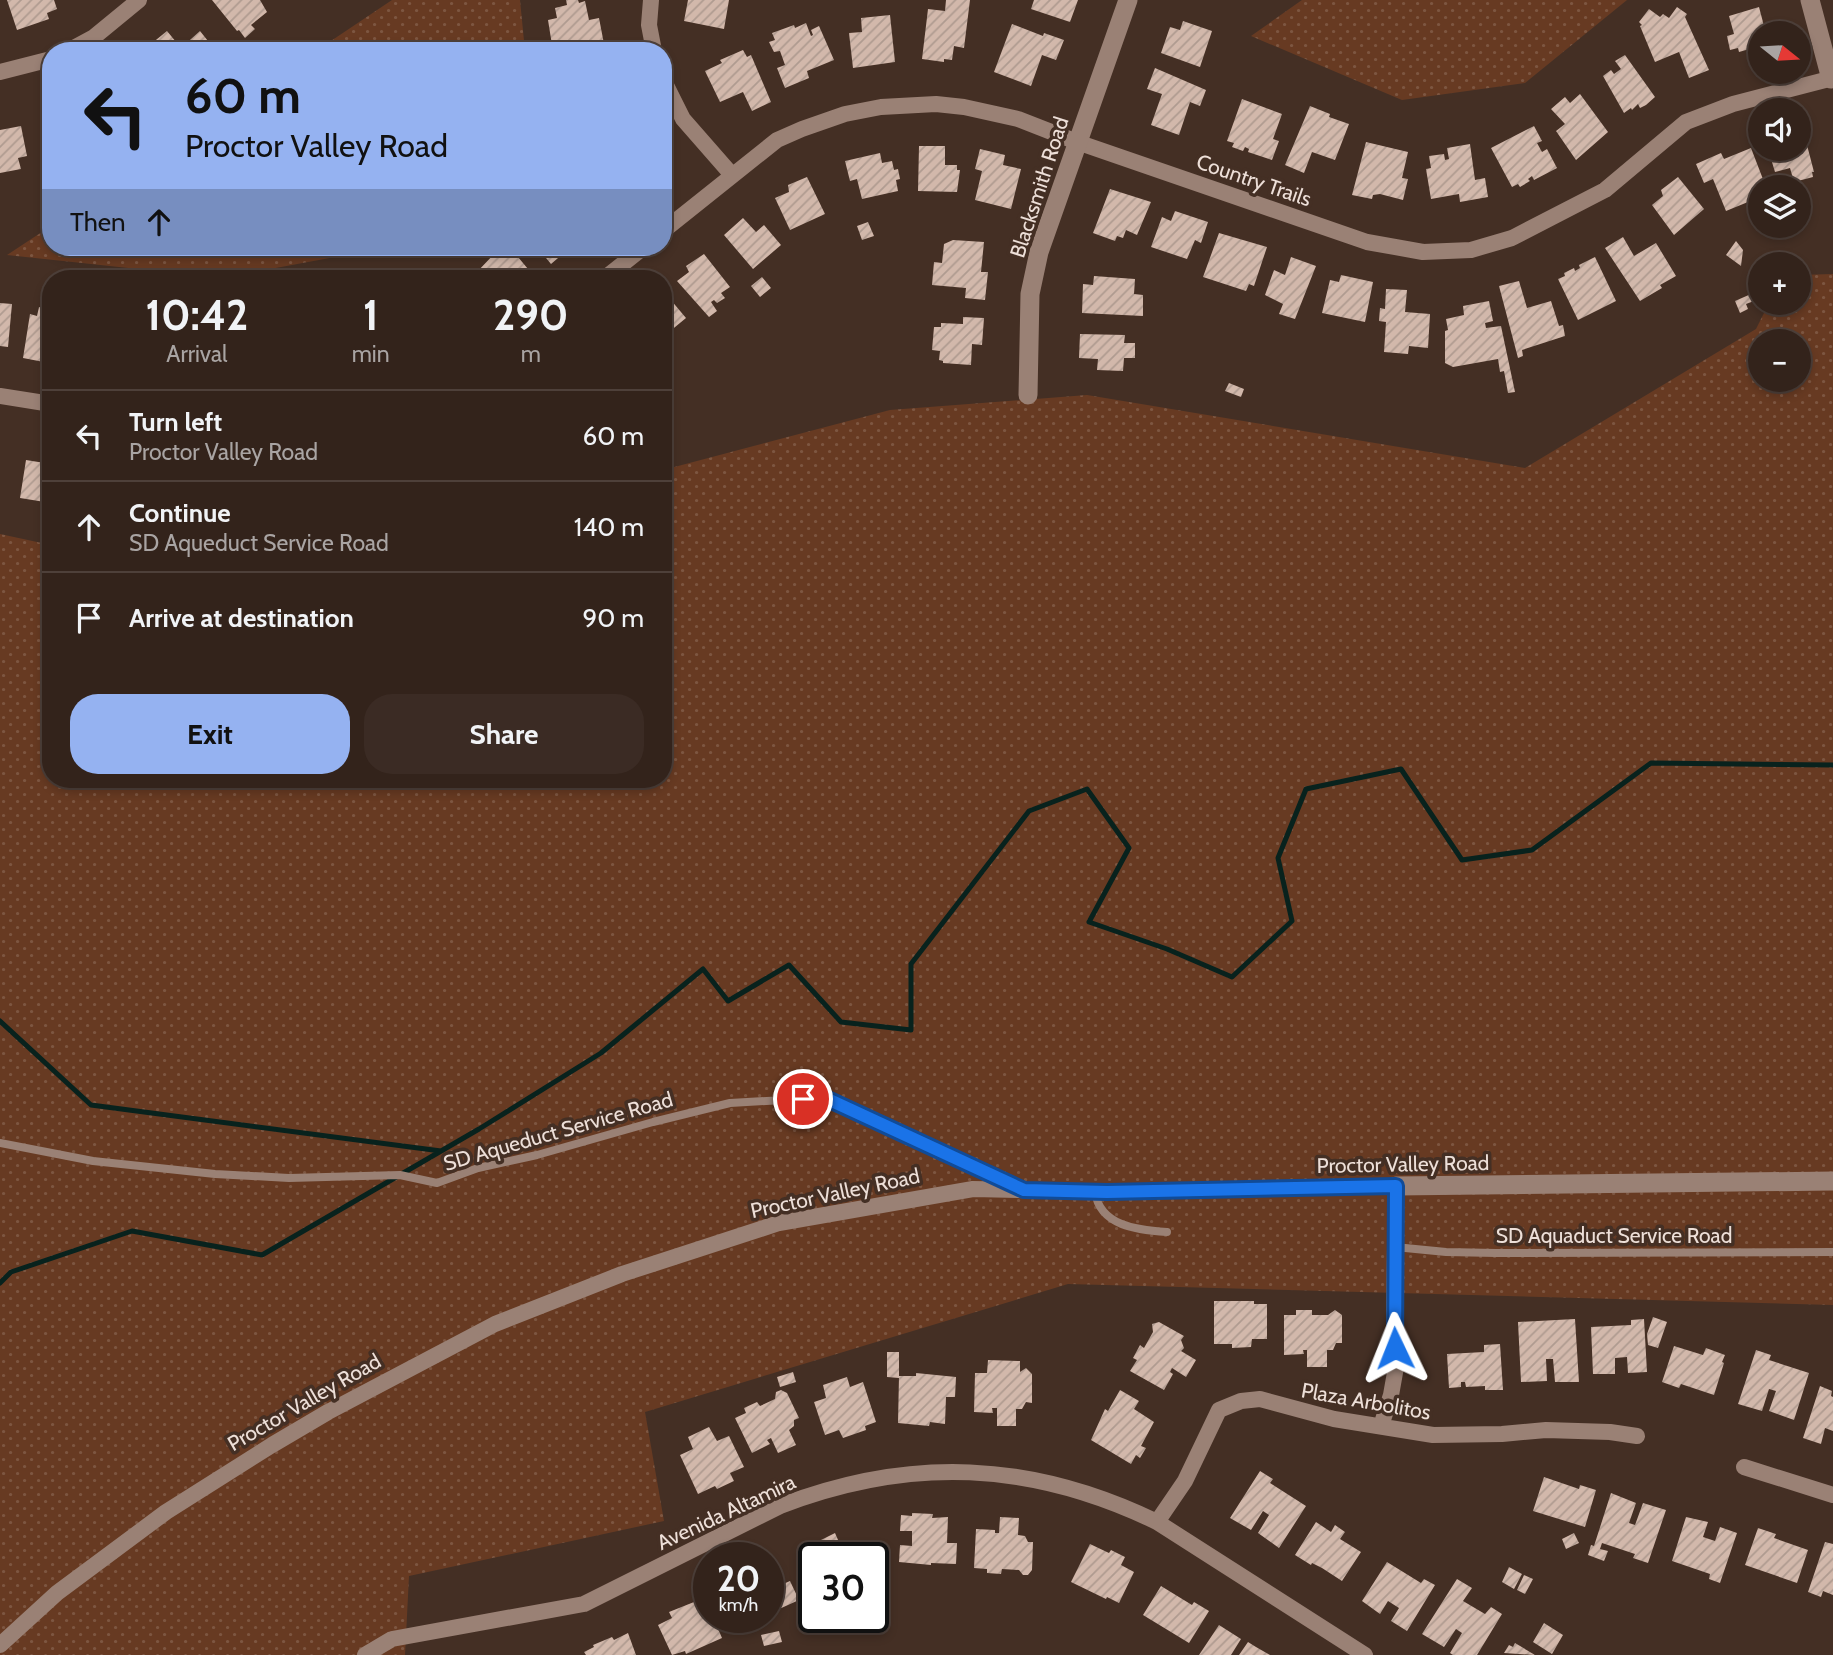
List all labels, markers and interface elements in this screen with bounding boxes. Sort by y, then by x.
north arrow [1748,21,1811,84]
map controls [1748,21,1811,392]
text: 60 m [185,66,301,125]
icon: left [70,70,161,161]
button: sound [1748,98,1811,161]
street label: Blacksmith Road [1004,113,1074,261]
text: Proctor Valley Road [185,126,448,165]
street label: Country Trails [1193,149,1315,211]
button: layers [1748,175,1811,238]
icon: ahead [140,203,178,241]
text: Then [70,206,126,238]
button: + [1748,252,1811,315]
text: 10:42 [145,289,248,341]
text: 1 [363,289,378,341]
text: 290 [493,289,569,341]
button: − [1748,329,1811,392]
text: Arrival [166,340,227,368]
text: min [352,340,390,368]
text: m [521,340,541,368]
text: Turn left [129,406,222,438]
icon: left [70,417,108,455]
text: 60 m [582,420,644,452]
text: Proctor Valley Road [129,438,318,466]
text: Continue [129,497,231,529]
icon: ahead [70,508,108,546]
text: 140 m [574,511,644,543]
text: SD Aqueduct Service Road [129,529,389,557]
icon: arrive [70,599,108,637]
text: Arrive at destination [129,602,354,634]
text: 90 m [582,602,644,634]
button: Exit [70,694,350,774]
button: Share [364,694,644,774]
pin [773,1069,833,1129]
icon: arrive [784,1080,822,1118]
street label: SD Aqueduct Service Road [441,1086,675,1176]
street label: Proctor Valley Road [1317,1150,1489,1178]
street label: Proctor Valley Road [748,1163,922,1223]
street label: SD Aquaduct Service Road [1496,1223,1732,1248]
position arrow [1358,1311,1432,1385]
street label: Proctor Valley Road [223,1348,385,1456]
street label: Plaza Arbolitos [1299,1377,1433,1425]
street label: Avenida Altamira [653,1469,799,1555]
speed limit sign: 30 [798,1542,889,1633]
text: 20 [717,1557,760,1600]
text: km/h [719,1594,758,1616]

